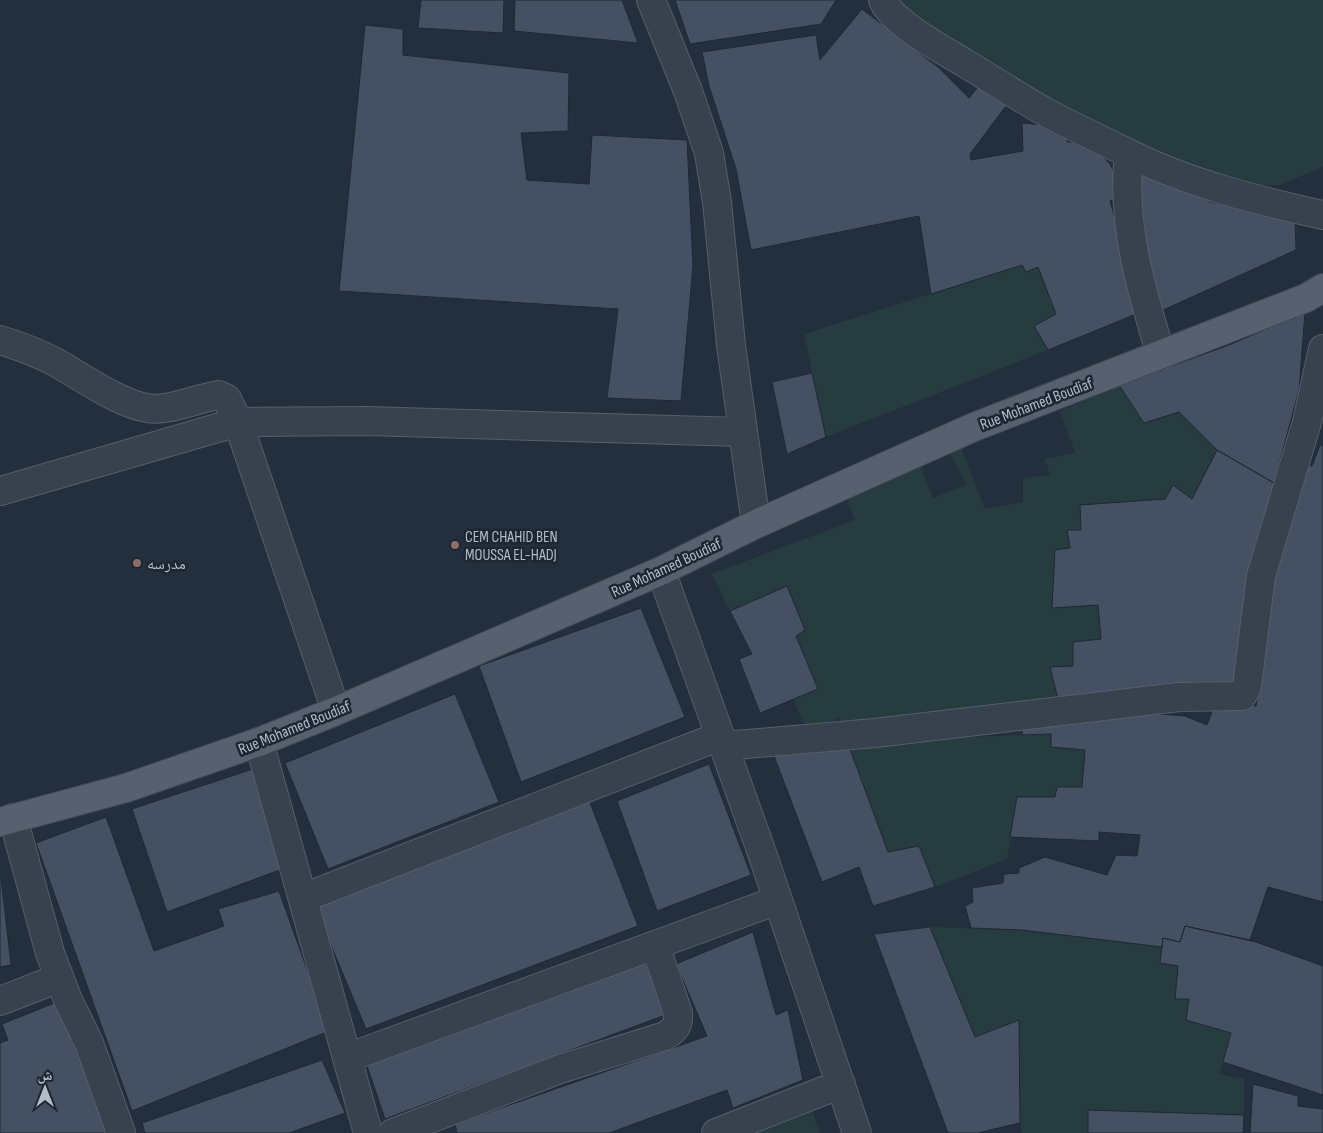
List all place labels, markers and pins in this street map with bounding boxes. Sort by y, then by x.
place label: CEM CHAHID BEN MOUSSA EL-HADJ [465,528,558,565]
marker: CEM CHAHID BEN MOUSSA EL-HADJ [449,539,461,551]
place label: مدرسه [147,555,186,574]
marker: مدرسه [131,557,143,569]

